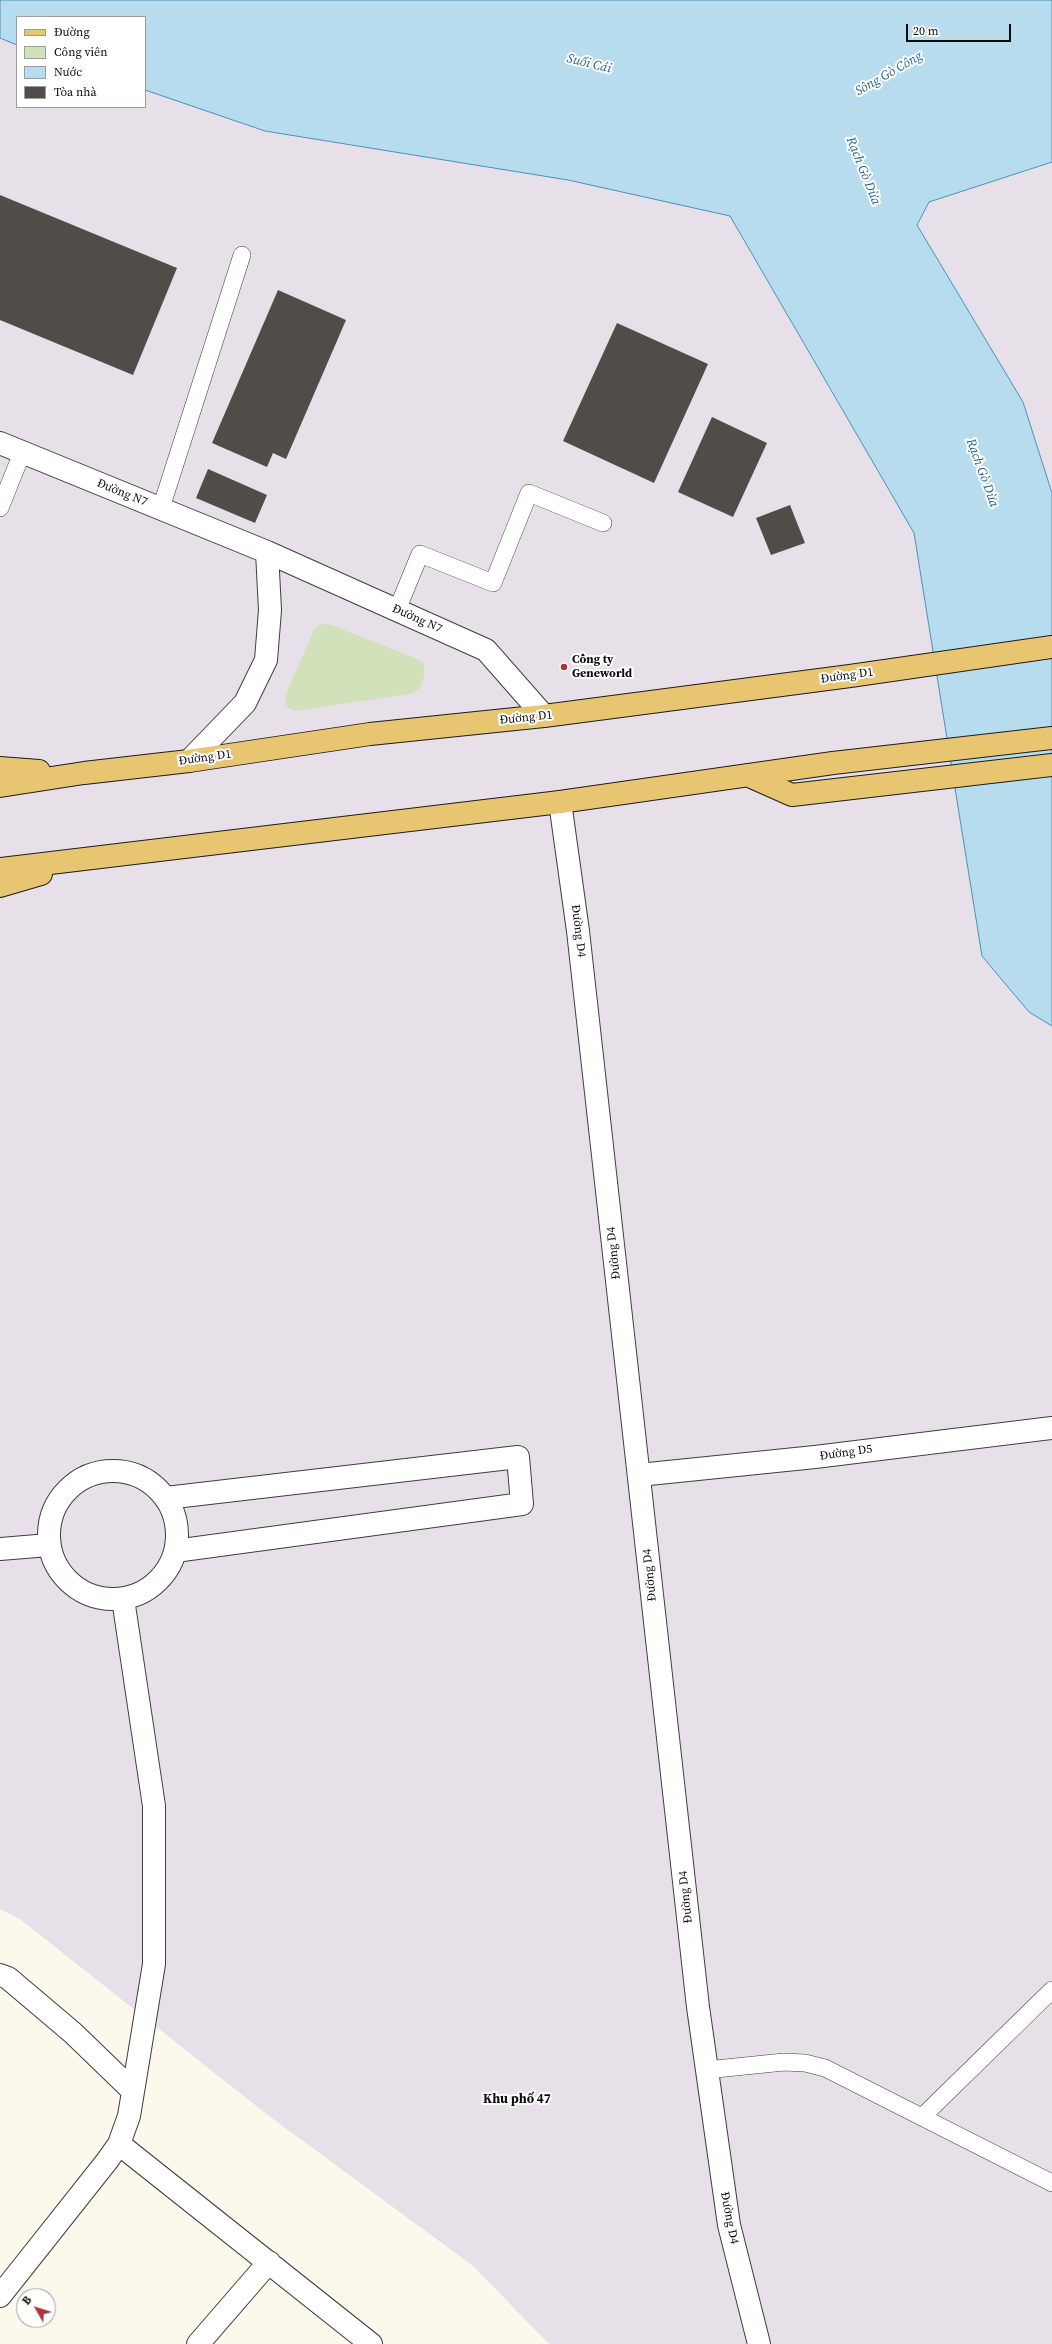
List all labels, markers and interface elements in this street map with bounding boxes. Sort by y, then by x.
legend [16,16,146,108]
scale bar [908,16,1013,42]
text: 20 m [913,23,939,39]
text: Đường [54,24,90,40]
text: Công viên [54,44,107,60]
water label: Sông Gò Công [853,49,925,99]
water label: Suối Cái [565,51,613,77]
text: Nước [54,64,82,80]
text: Tòa nhà [54,84,97,100]
water label: Rạch Gò Dừa [842,135,884,207]
water label: Rạch Gò Dừa [962,437,1002,509]
street label: Đường N7 [95,476,149,510]
street label: Đường N7 [390,602,444,636]
place label: Công ty Geneworld [572,653,632,681]
marker: Công ty Geneworld [559,662,569,672]
street label: Đường D1 [820,665,874,687]
street label: Đường D1 [499,708,553,728]
street label: Đường D1 [178,747,232,769]
street label: Đường D4 [568,904,588,958]
street label: Đường D4 [604,1226,624,1280]
street label: Đường D5 [819,1442,873,1464]
street label: Đường D4 [640,1548,660,1602]
street label: Đường D4 [676,1870,696,1924]
district label: Khu phố 47 [483,2092,551,2108]
street label: Đường D4 [717,2191,741,2245]
north arrow [16,2288,56,2328]
text: B [19,2293,35,2308]

